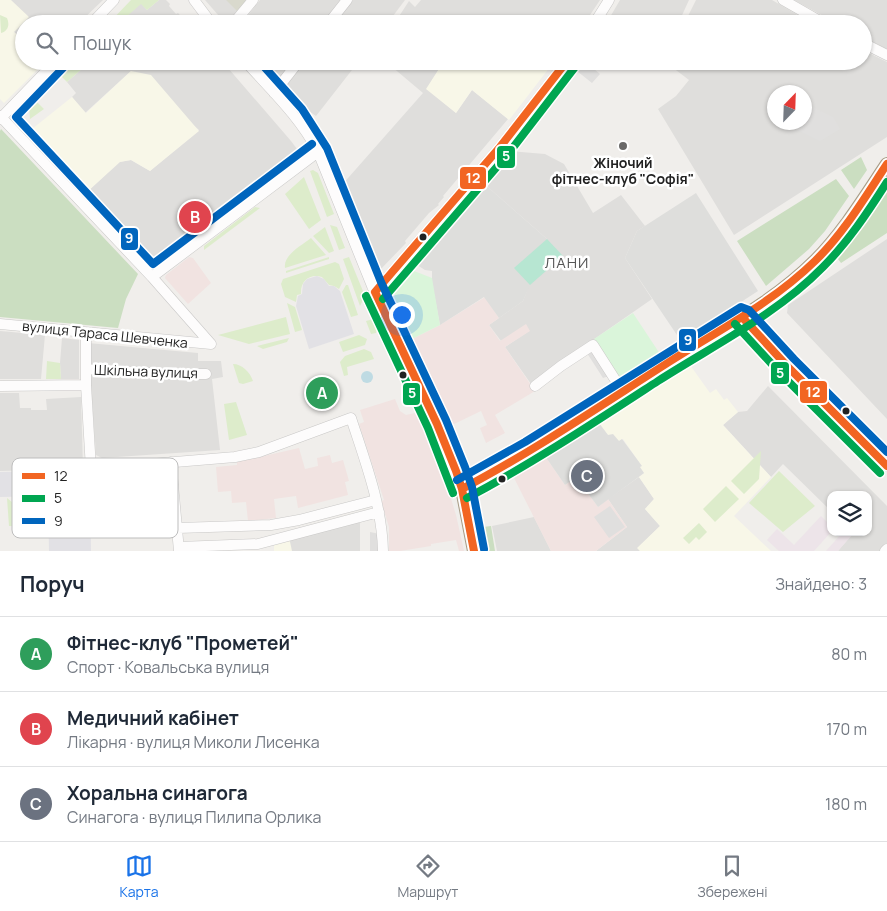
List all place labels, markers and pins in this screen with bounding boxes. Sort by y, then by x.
marker: Жіночий фітнес-клуб "Софія" [617,140,629,152]
place label: Жіночий фітнес-клуб "Софія" [552,153,694,188]
pin: B [179,198,211,236]
unlabelled marker [418,232,428,242]
unlabelled marker [398,370,408,380]
pin: A [306,374,338,412]
unlabelled marker [841,406,851,416]
pin: C [571,457,603,495]
unlabelled marker [497,474,507,484]

